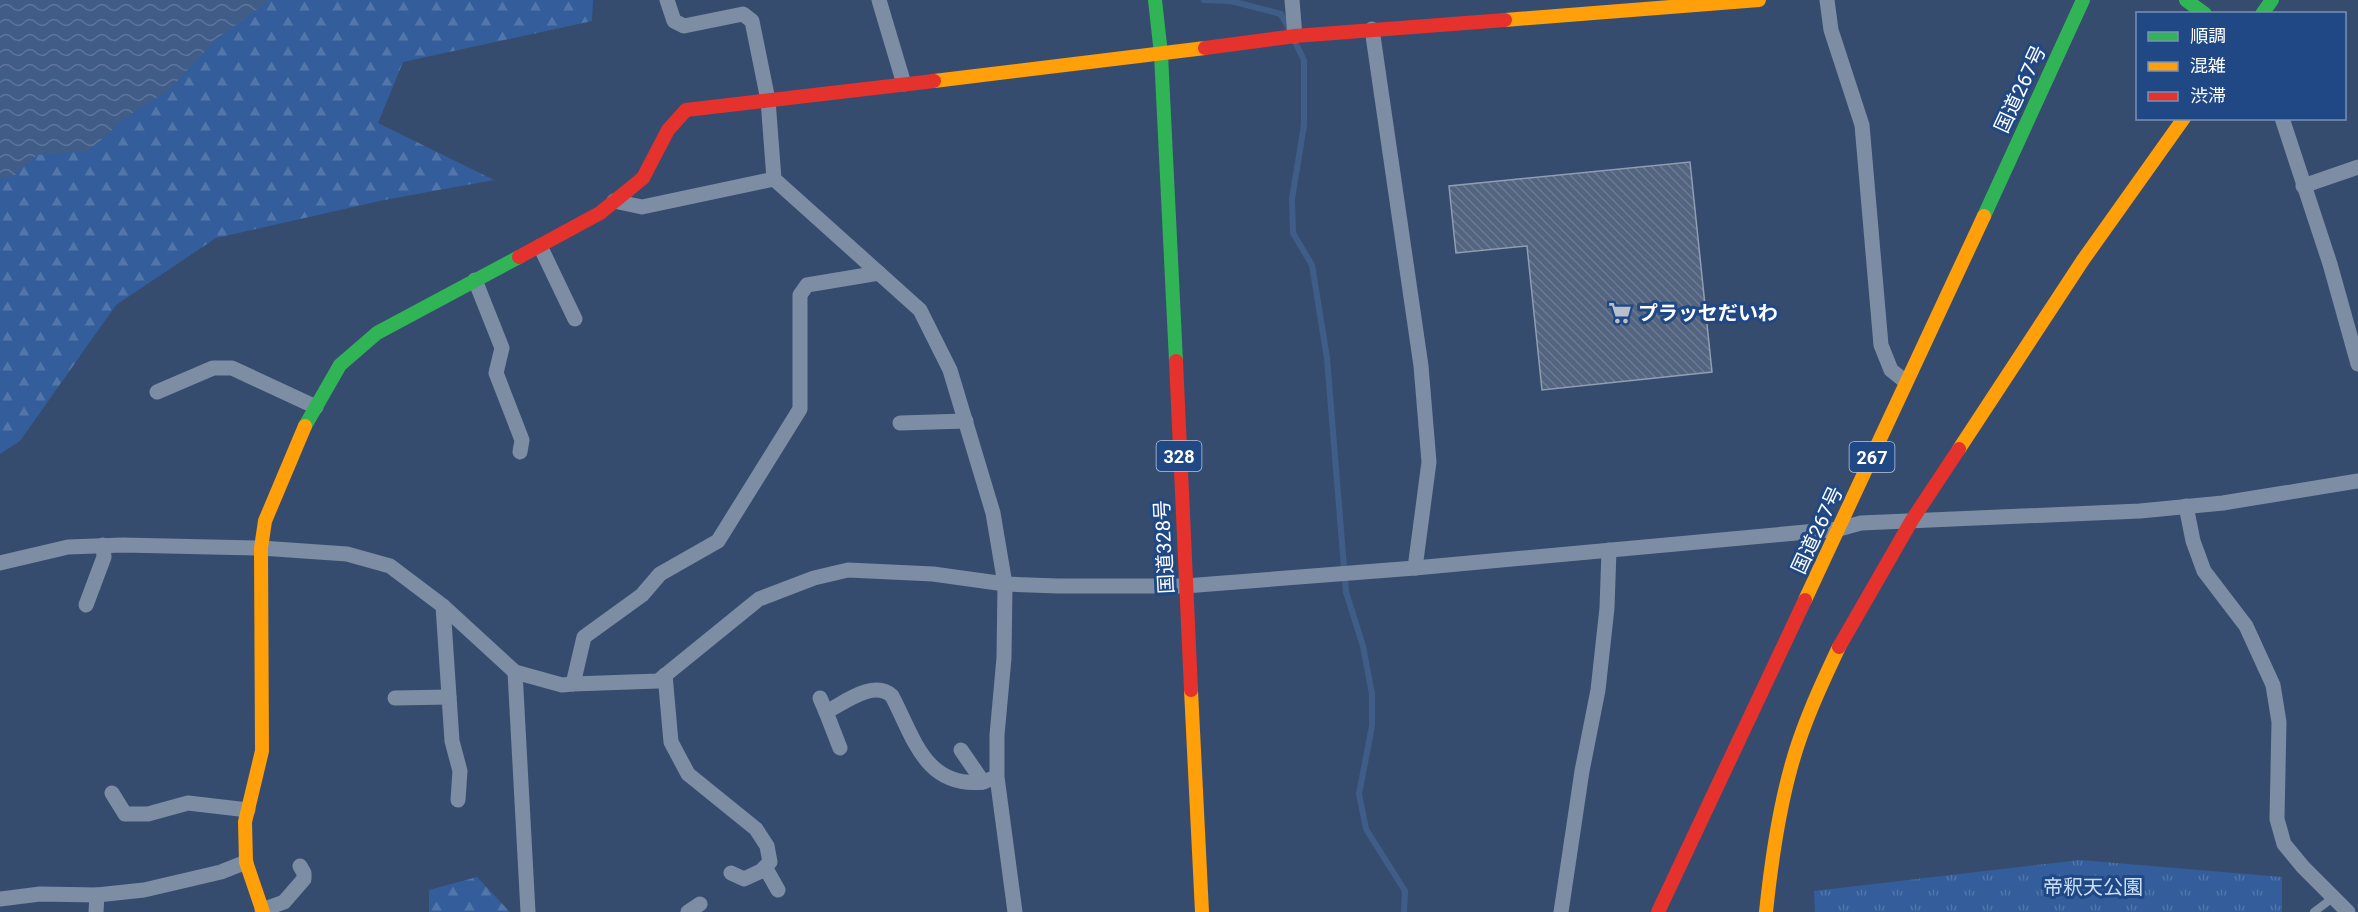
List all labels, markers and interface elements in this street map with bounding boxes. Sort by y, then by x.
legend [2136,12,2346,120]
text: 順調 [2190,25,2226,46]
street label: 国道267号 [1989,41,2051,137]
text: 混雑 [2190,55,2226,76]
text: 渋滞 [2190,85,2226,106]
supermarket icon: プラッセだいわ [1607,300,1633,326]
place label: プラッセだいわ [1638,301,1778,325]
road number: 328 [1156,441,1202,471]
road number: 267 [1850,442,1894,472]
street label: 国道267号 [1786,482,1848,578]
street label: 国道328号 [1150,500,1178,594]
park label: 帝釈天公園 [2043,875,2143,899]

